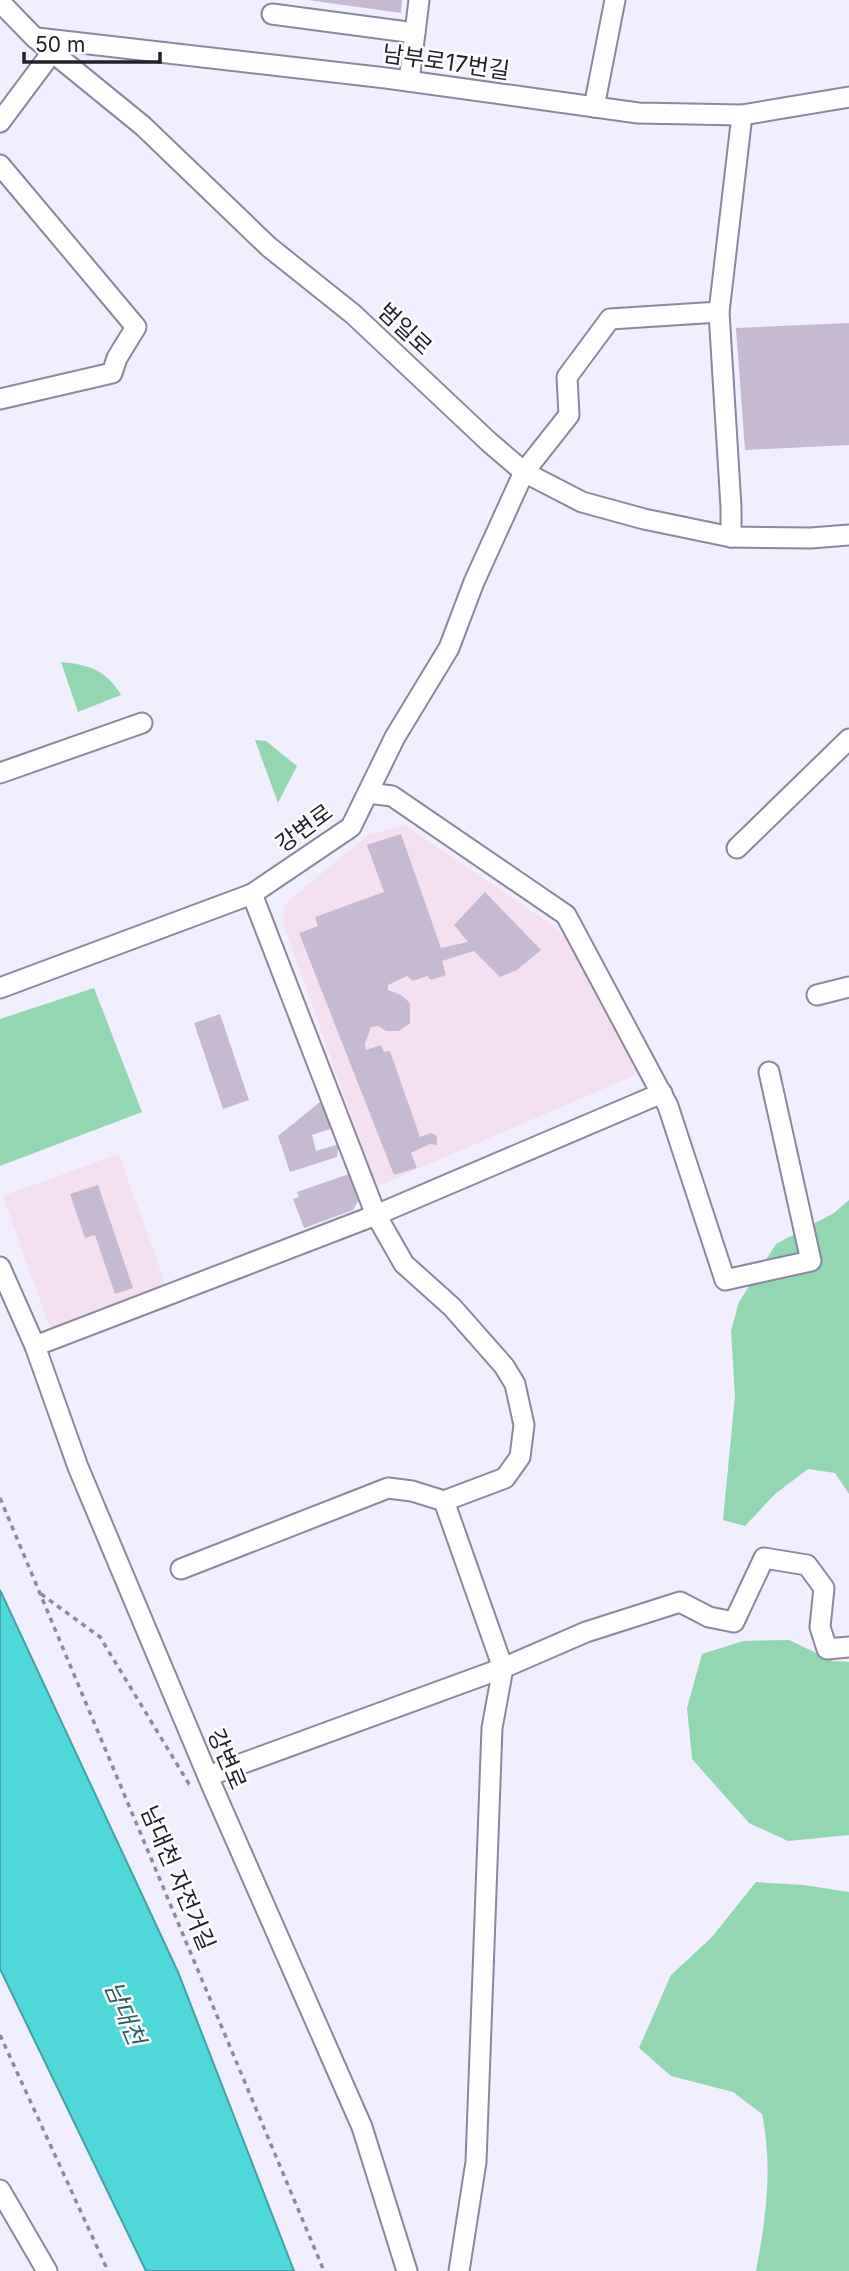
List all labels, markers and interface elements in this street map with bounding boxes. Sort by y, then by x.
scale bar [24,21,161,65]
text: 50 m [35,32,85,57]
street label: 남부로17번길 [381,39,511,85]
street label: 범일로 [372,297,438,361]
street label: 강변로 [270,798,338,858]
street label: 강변로 [202,1724,252,1794]
street label: 남대천 자전거길 [135,1801,221,1955]
water label: 남대천 [99,1977,152,2052]

